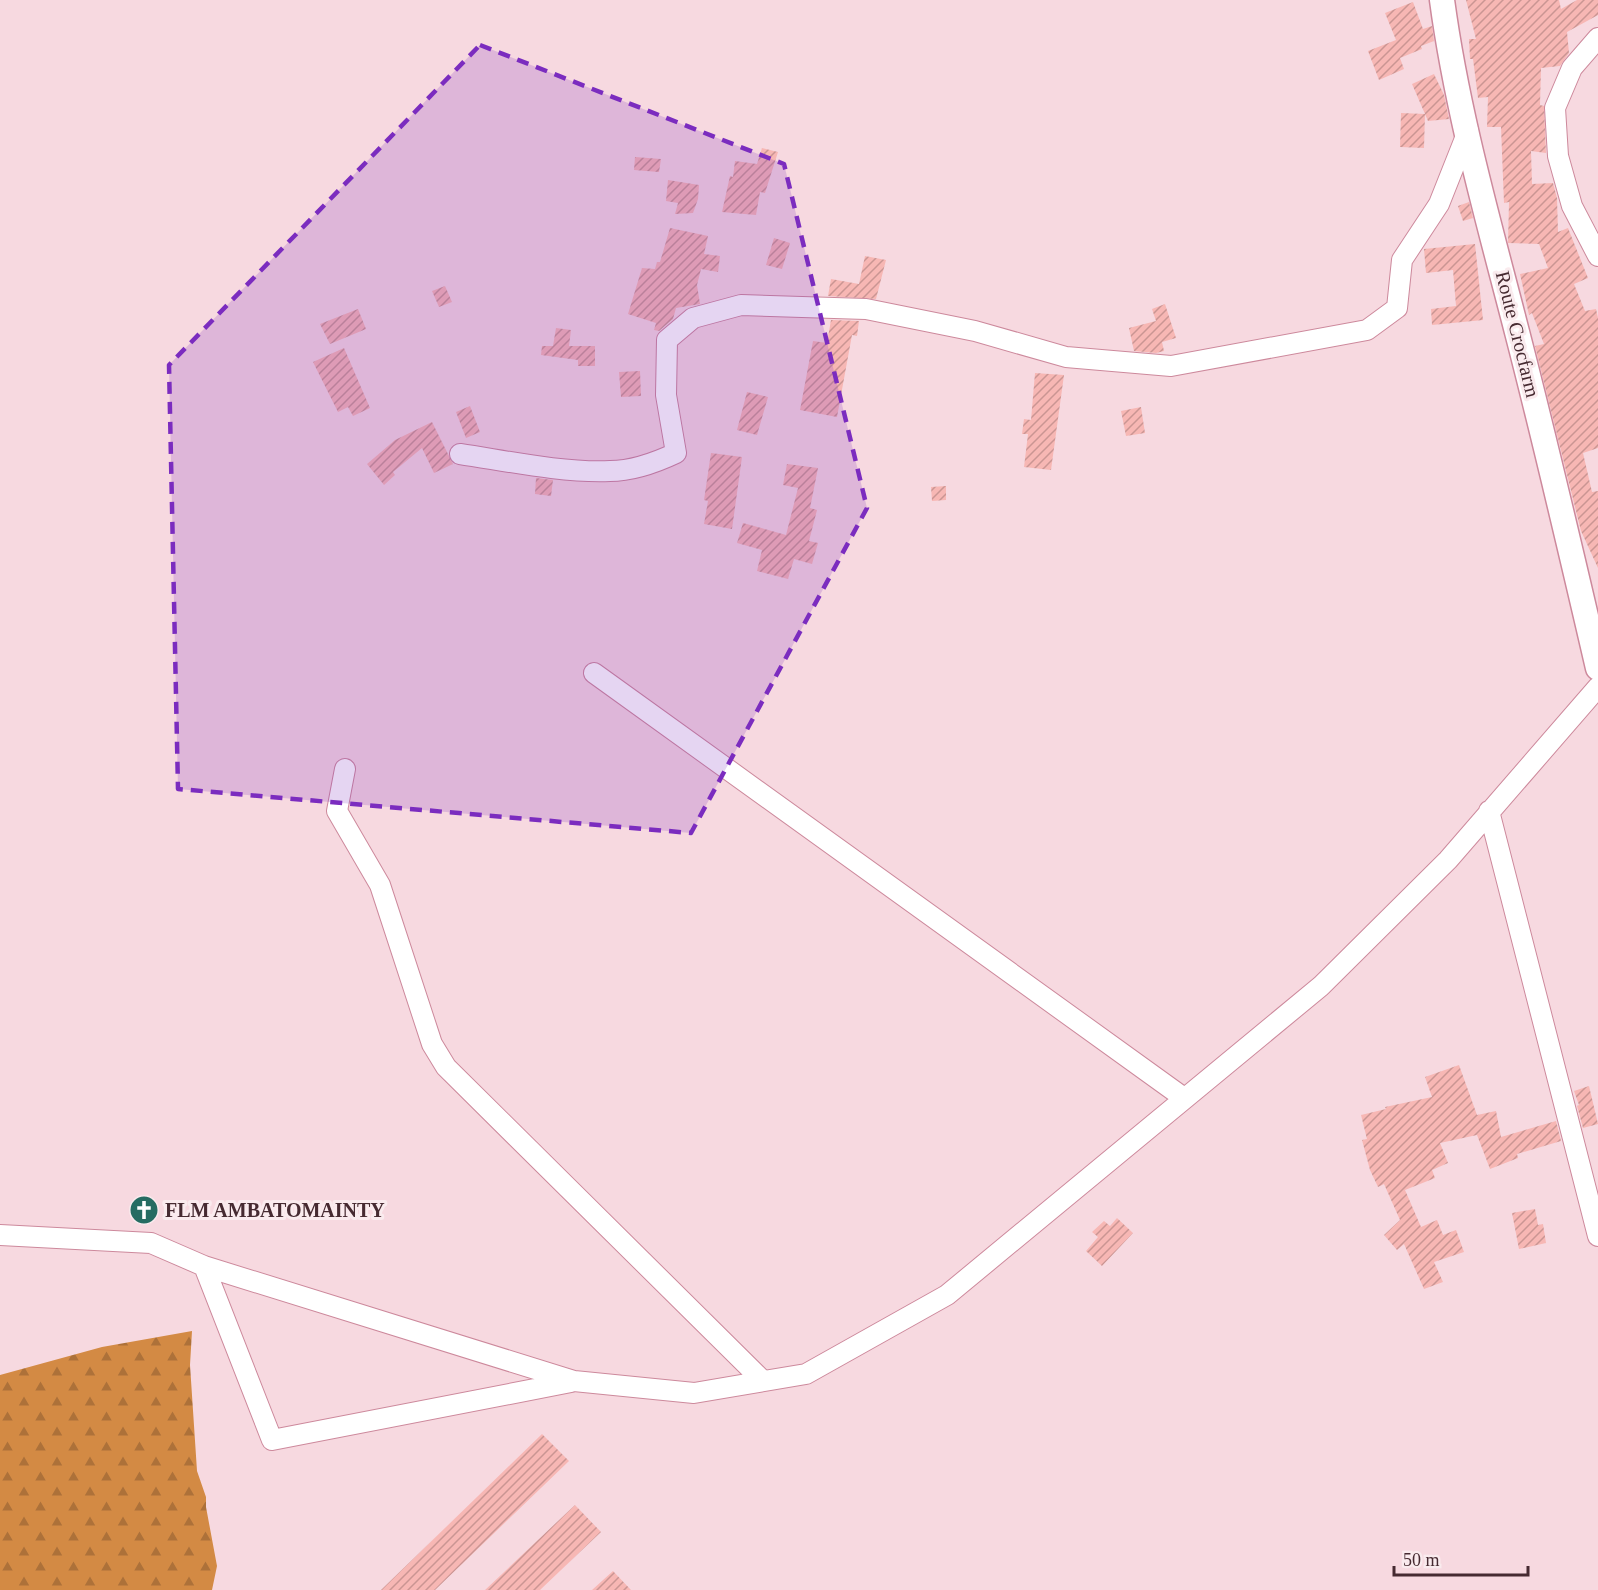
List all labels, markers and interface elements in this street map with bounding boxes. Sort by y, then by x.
street label: Route Crocfarm [1492,269,1544,400]
church icon: FLM AMBATOMAINTY [128,1194,160,1226]
place label: FLM AMBATOMAINTY [165,1199,385,1221]
scale bar [1394,1539,1528,1577]
text: 50 m [1403,1550,1440,1570]

